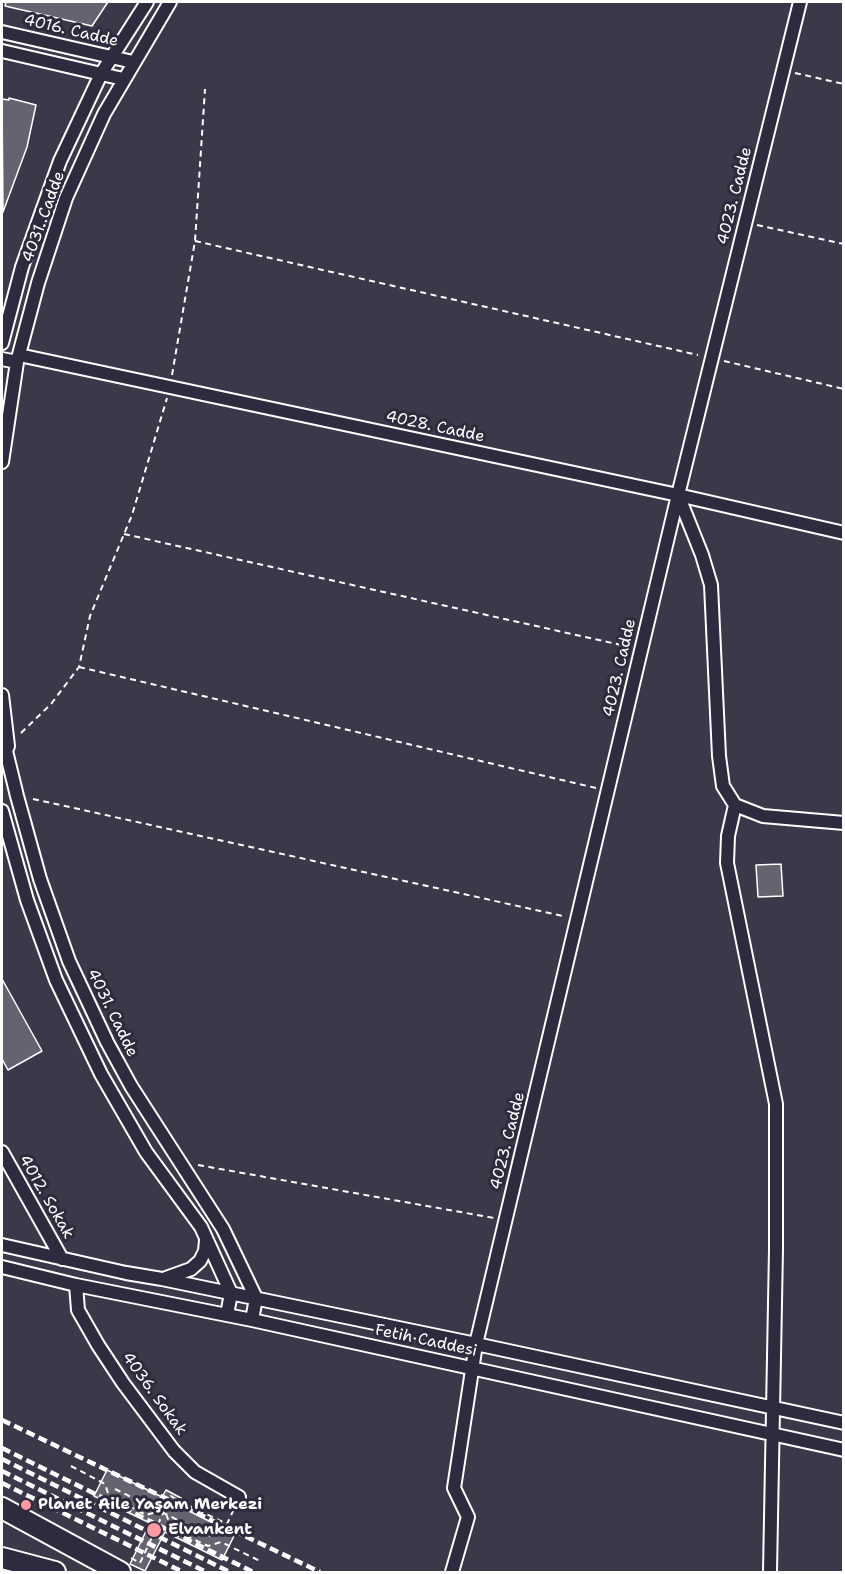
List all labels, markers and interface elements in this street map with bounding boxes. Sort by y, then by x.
street label: 4016. Cadde [22,11,120,51]
street label: 4023. Cadde [714,145,756,247]
street label: 4031. Cadde [19,169,69,265]
street label: 4028. Cadde [384,407,486,447]
street label: 4023. Cadde [599,617,641,719]
street label: 4031. Cadde [82,966,142,1060]
street label: 4023. Cadde [487,1090,529,1192]
street label: 4012. Sokak [14,1152,78,1242]
street label: Fetih Caddesi [373,1321,479,1361]
street label: 4036. Sokak [117,1349,191,1439]
place label: Planet Aile Yaşam Merkezi [38,1495,262,1515]
marker: Planet Aile Yaşam Merkezi [19,1498,33,1512]
place label: Elvankent [168,1520,252,1540]
marker: Elvankent [145,1521,163,1539]

